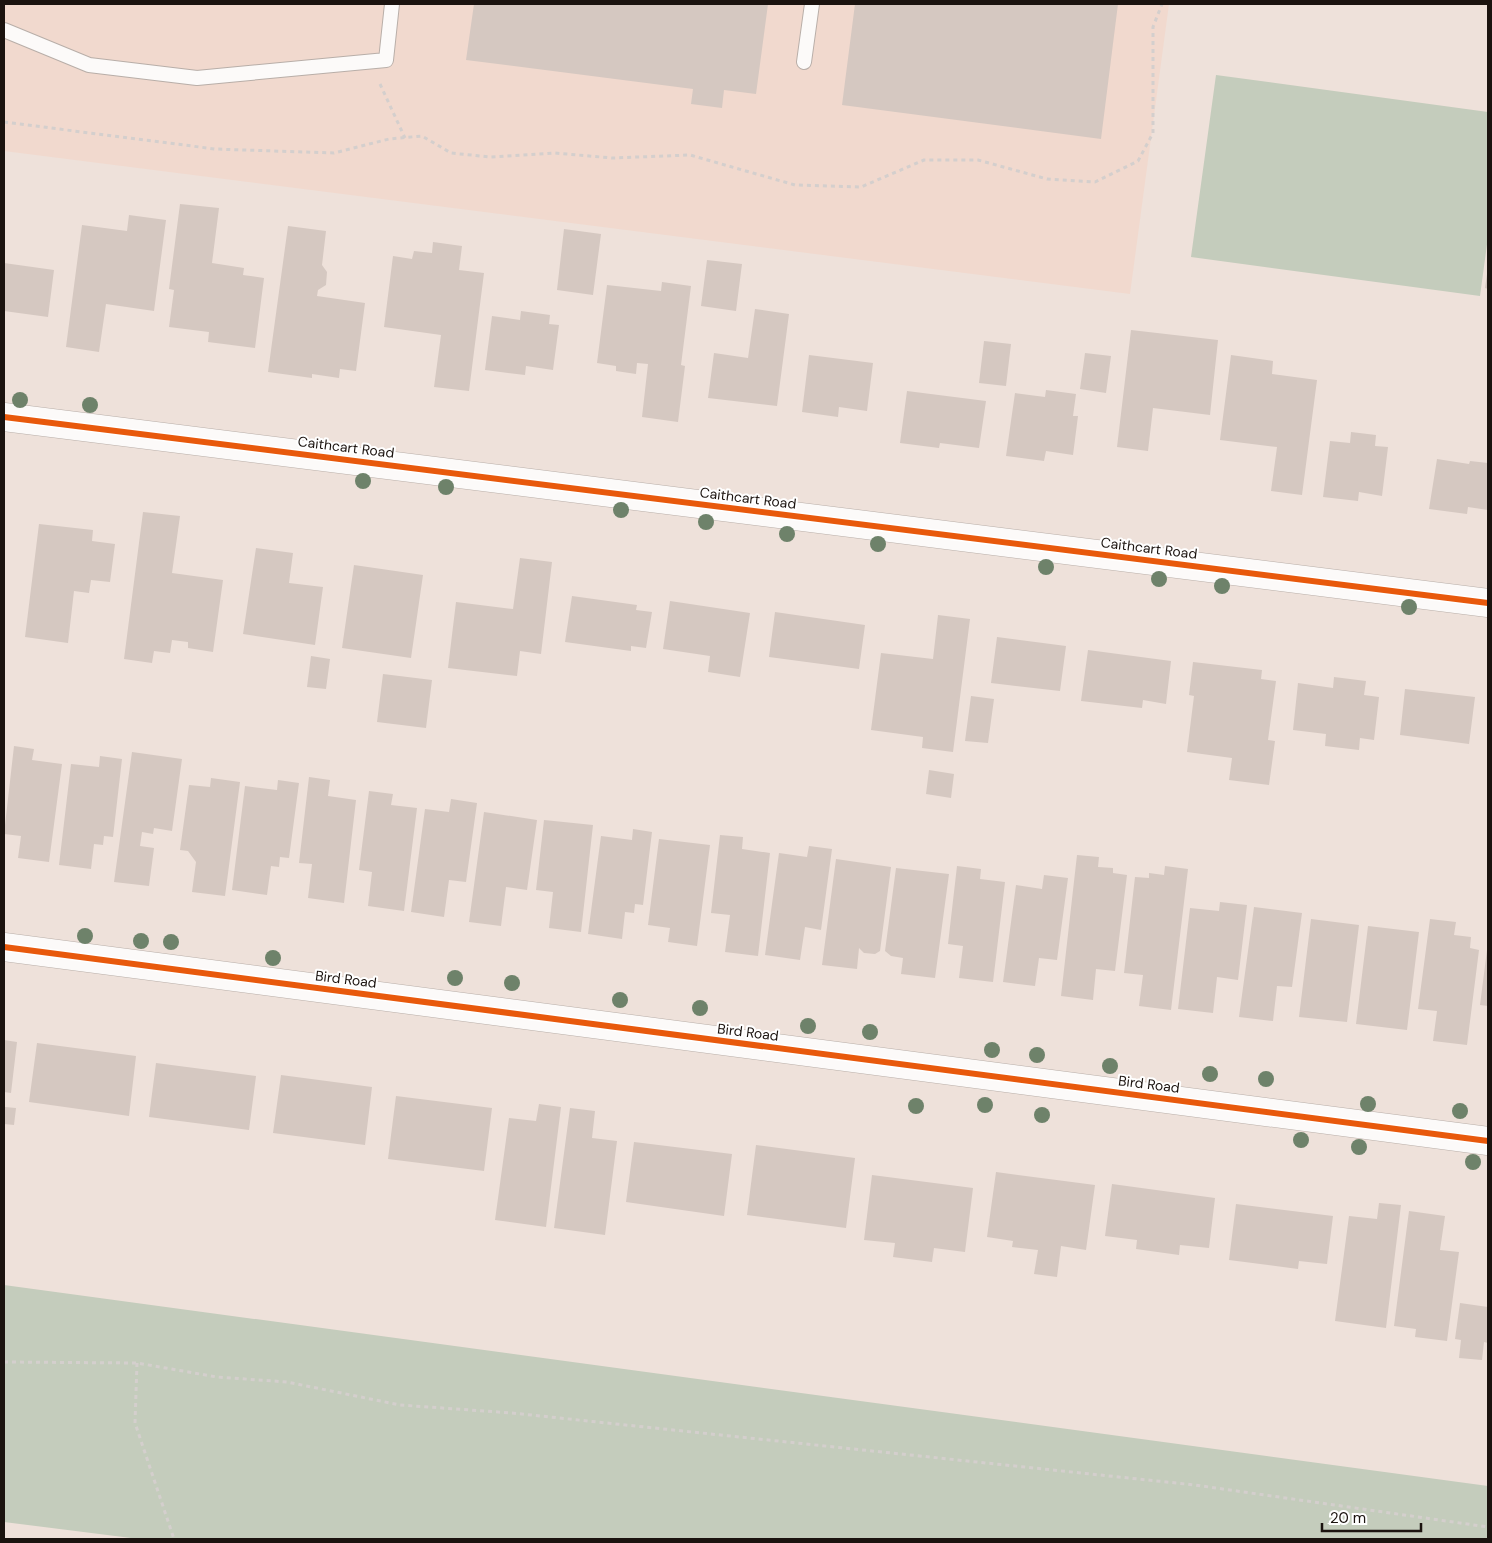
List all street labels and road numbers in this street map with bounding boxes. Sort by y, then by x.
street label: Caithcart Road [297,432,395,462]
street label: Caithcart Road [699,483,797,513]
street label: Caithcart Road [1100,533,1198,563]
street label: Bird Road [314,966,378,992]
street label: Bird Road [716,1019,780,1045]
street label: Bird Road [1117,1071,1181,1097]

